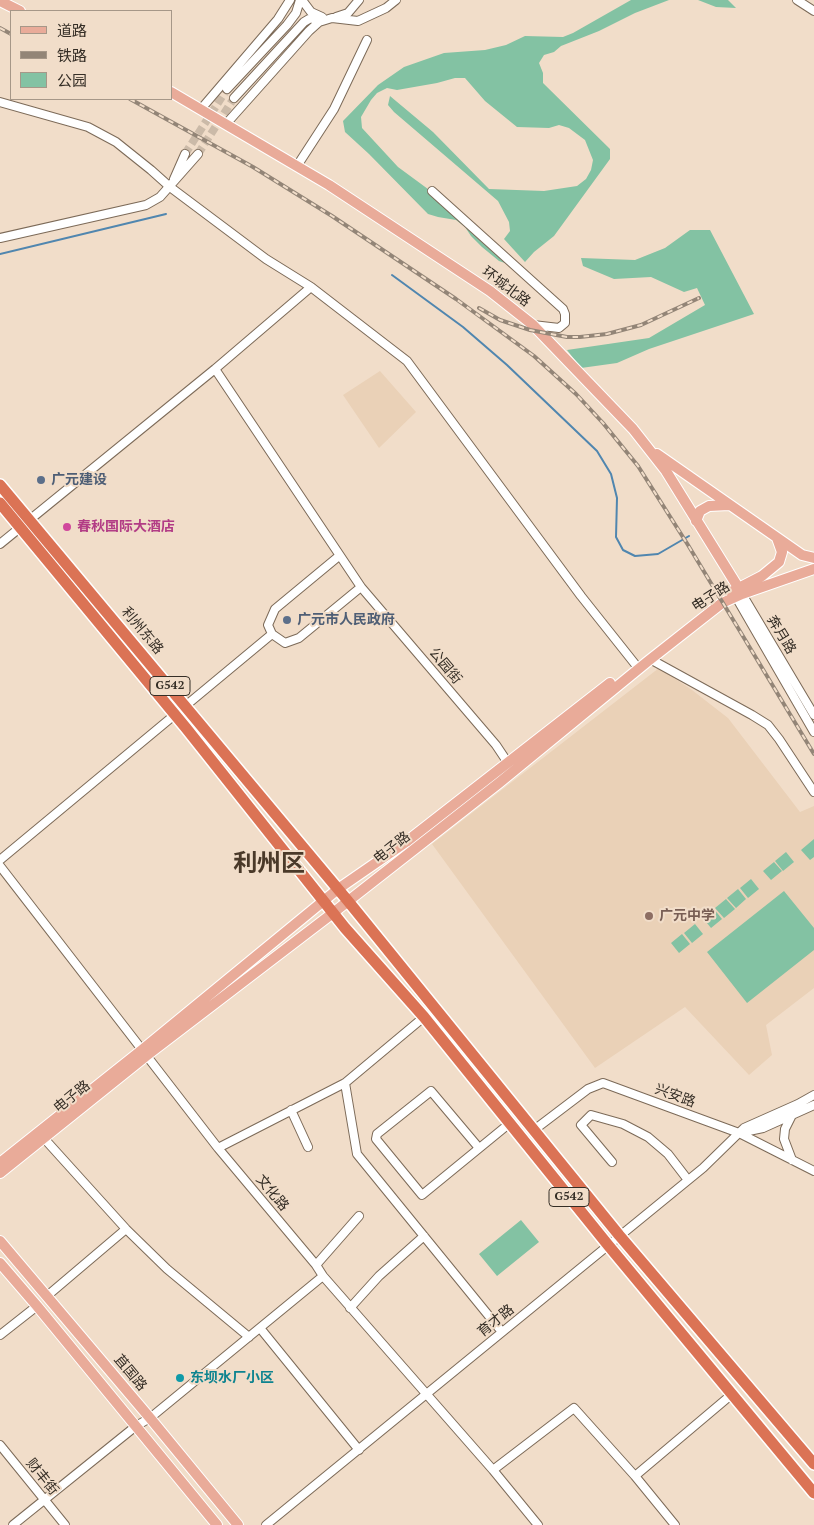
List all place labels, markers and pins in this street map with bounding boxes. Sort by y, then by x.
place label: 广元建设 [51,472,107,488]
marker: 广元建设 [35,474,47,486]
place label: 春秋国际大酒店 [77,519,175,535]
marker: 春秋国际大酒店 [61,521,73,533]
place label: 广元市人民政府 [297,612,395,628]
marker: 广元市人民政府 [281,614,293,626]
place label: 广元中学 [659,908,715,924]
marker: 广元中学 [643,910,655,922]
place label: 东坝水厂小区 [190,1370,274,1386]
marker: 东坝水厂小区 [174,1372,186,1384]

